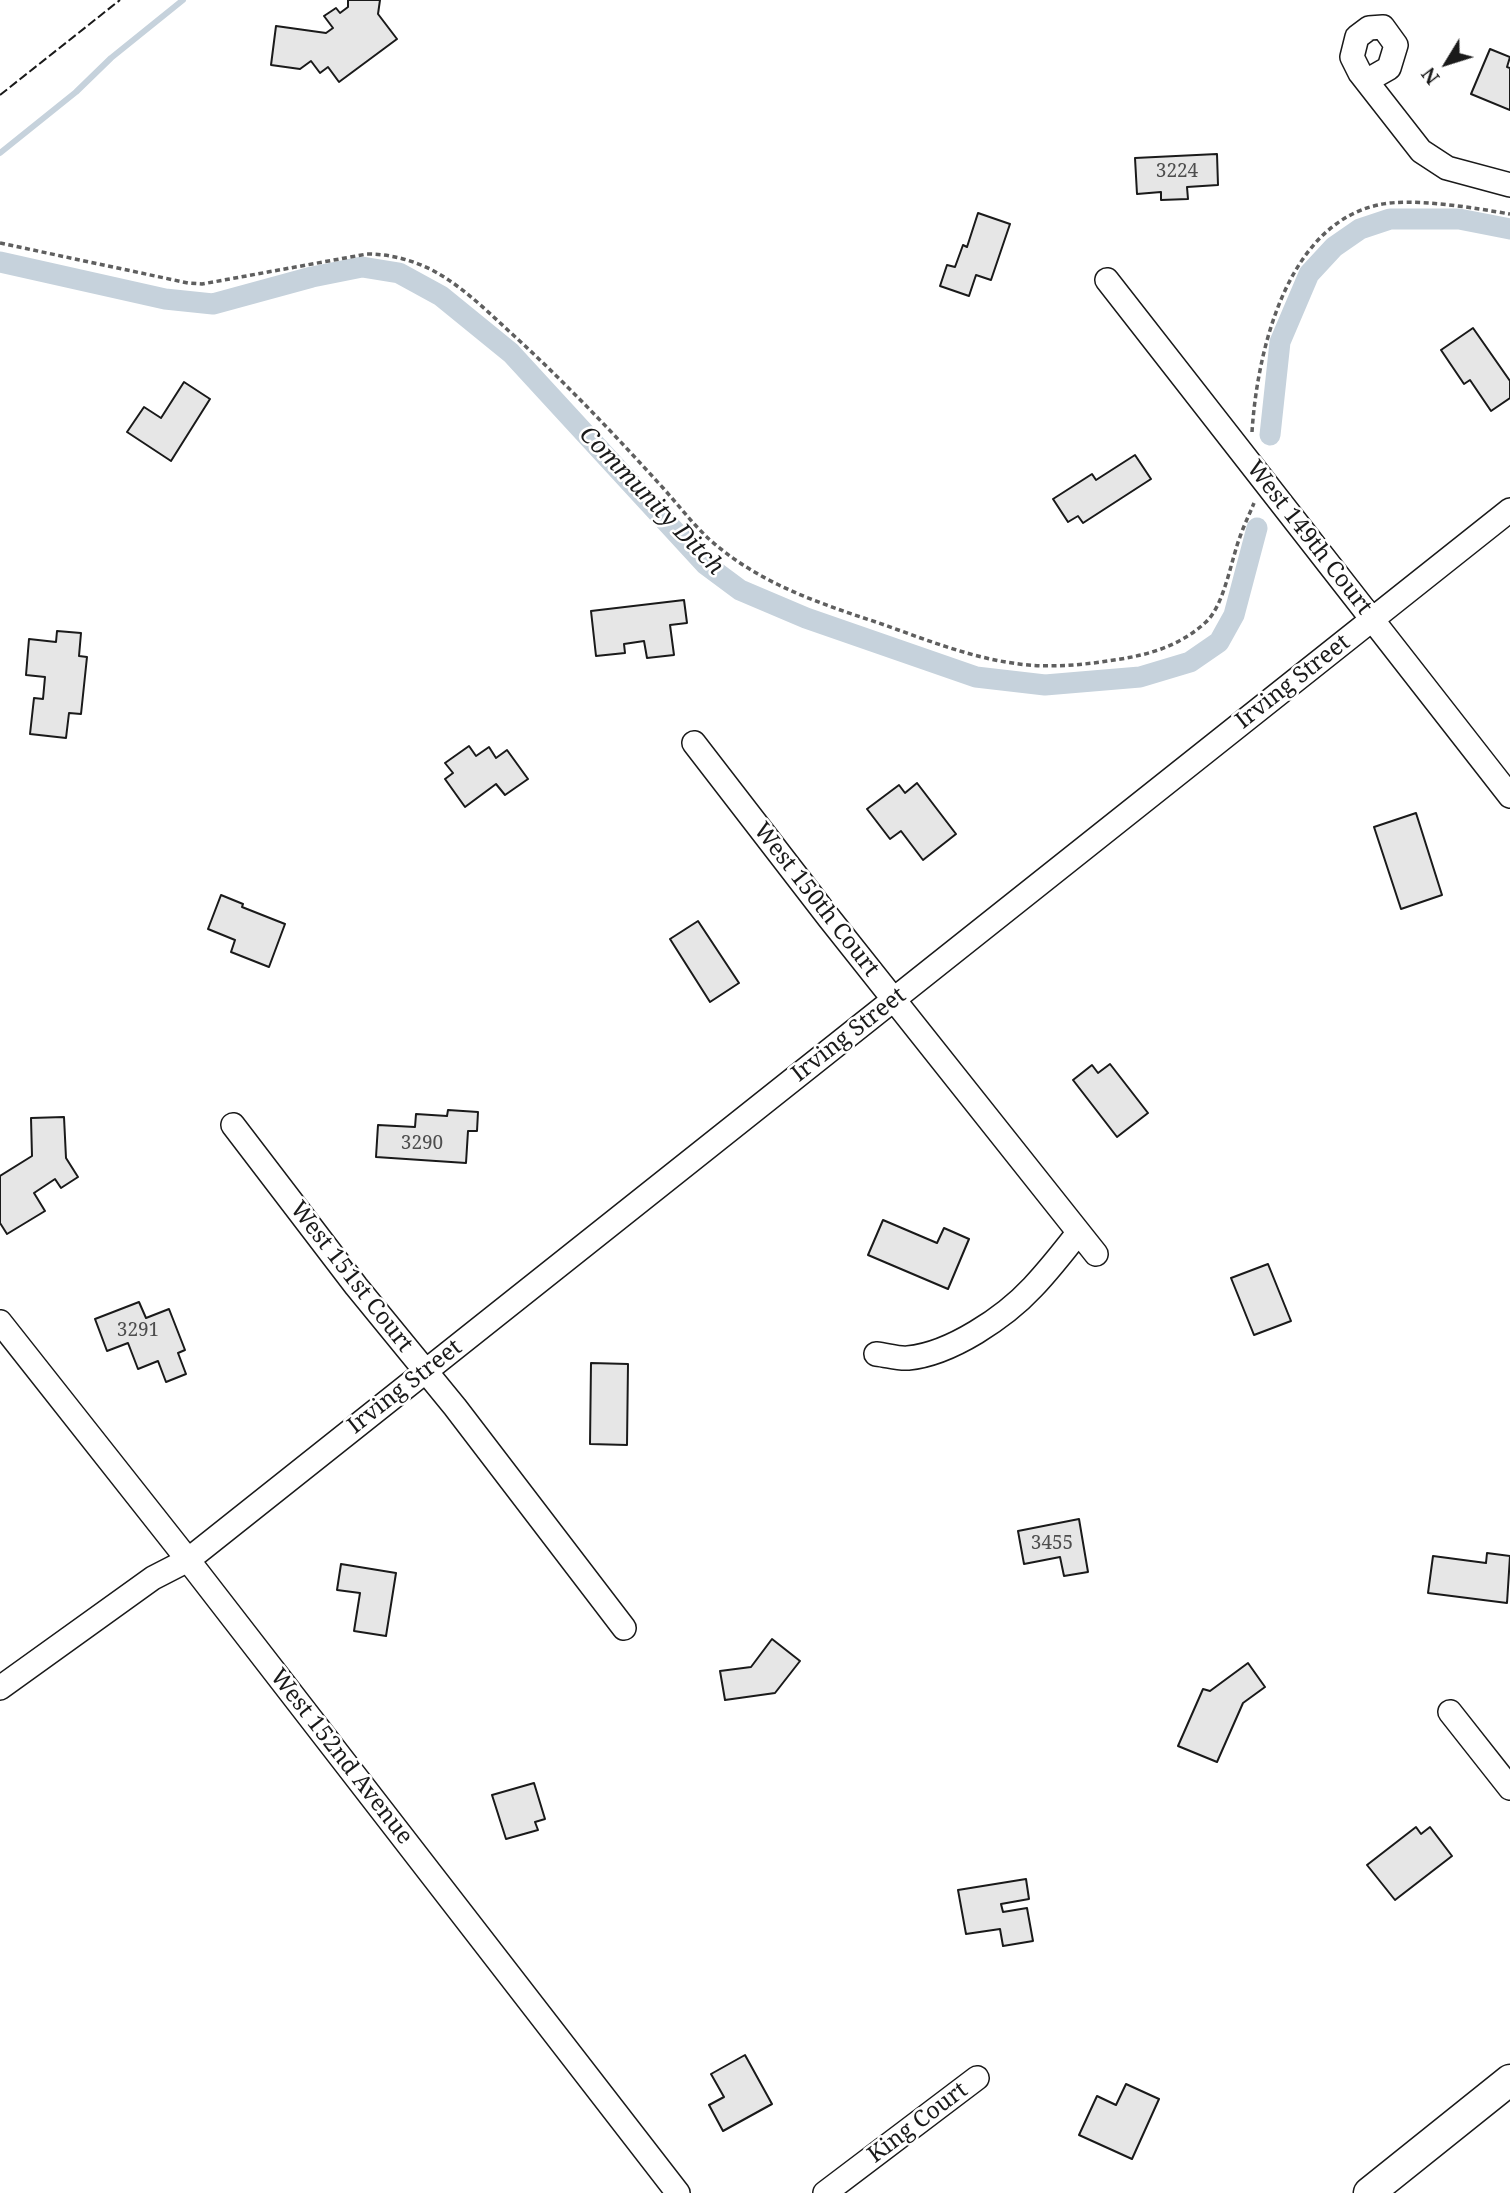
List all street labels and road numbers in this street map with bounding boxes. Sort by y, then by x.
street label: West 149th Court [1240,456,1378,620]
street label: Irving Street [1230,629,1356,735]
street label: West 150th Court [747,818,885,982]
street label: Irving Street [786,982,912,1088]
street label: West 151st Court [284,1196,418,1358]
street label: Irving Street [342,1334,468,1440]
street label: West 152nd Avenue [264,1664,418,1850]
street label: King Court [863,2077,973,2169]

